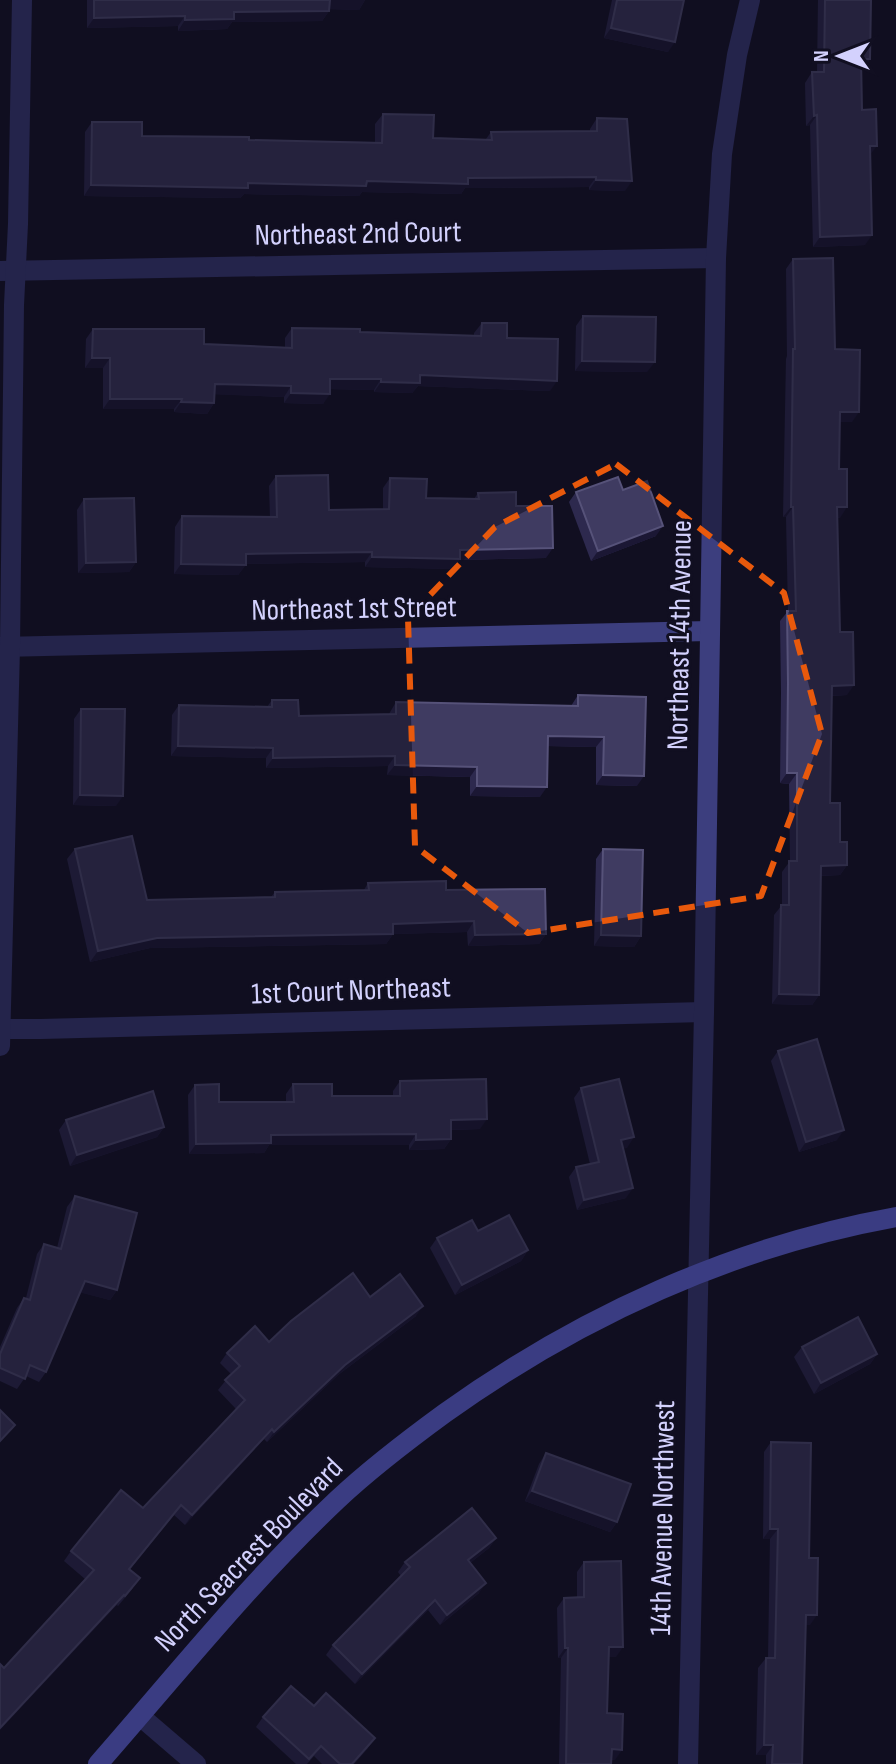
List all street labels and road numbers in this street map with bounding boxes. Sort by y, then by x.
street label: Northeast 2nd Court [254,214,462,254]
street label: Northeast 14th Avenue [660,520,700,750]
street label: Northeast 1st Street [251,589,457,629]
street label: 1st Court Northeast [251,970,451,1012]
street label: 14th Avenue Northwest [643,1400,683,1636]
street label: North Seacrest Boulevard [147,1451,351,1659]

